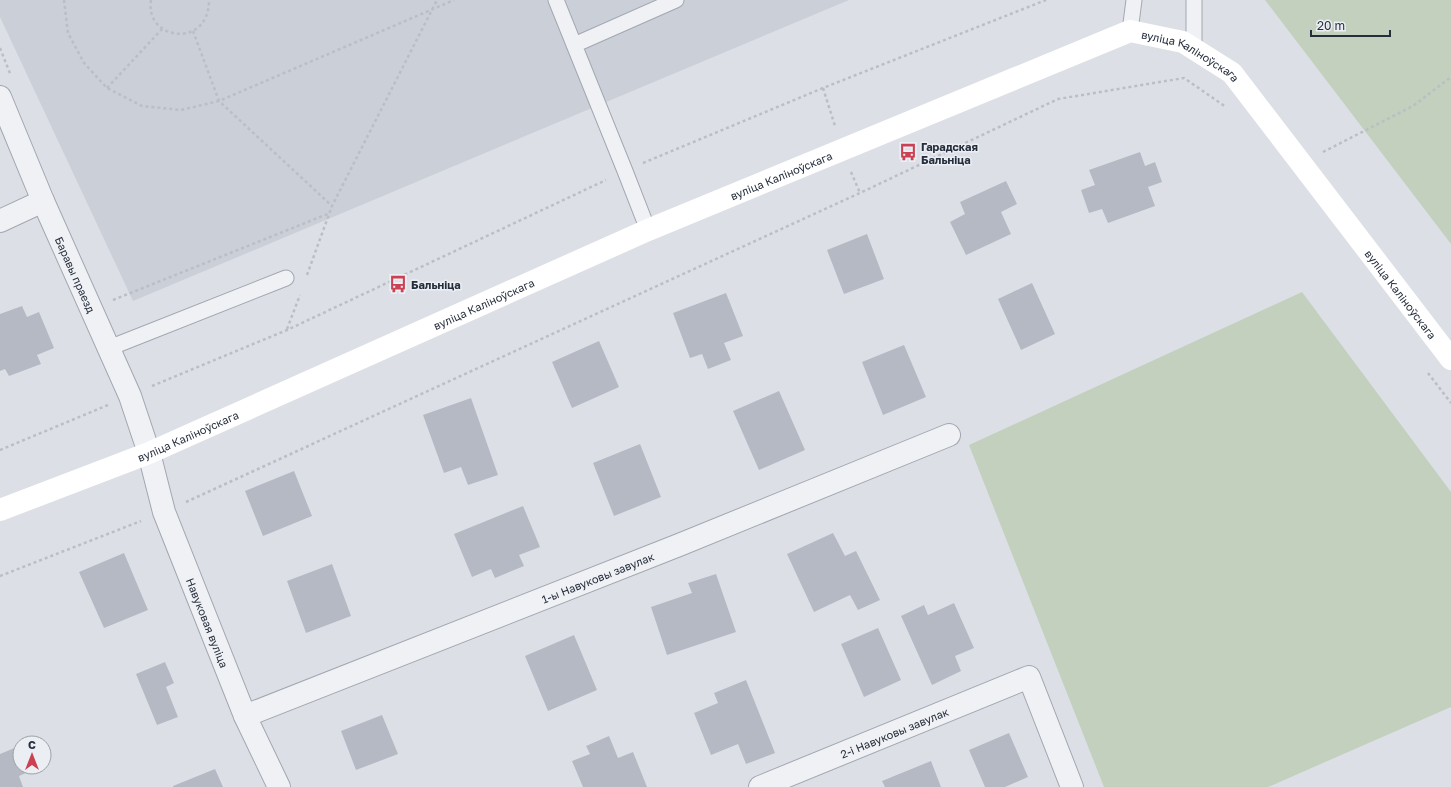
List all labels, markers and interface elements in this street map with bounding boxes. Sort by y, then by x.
scale bar [1311,12,1390,38]
text: 20 m [1317,18,1345,33]
street label: вуліца Каліноўскага [1140,27,1243,84]
place label: Гарадская Бальніца [921,140,978,166]
bus stop icon: Гарадская Бальніца [898,142,918,162]
street label: вуліца Каліноўскага [728,148,834,202]
street label: Баравы праезд [53,234,99,315]
street label: вуліца Каліноўскага [1363,247,1440,341]
bus stop icon: Бальніца [388,274,408,294]
street label: вуліца Каліноўскага [431,275,536,332]
place label: Бальніца [411,278,461,291]
street label: вуліца Каліноўскага [135,407,240,463]
street label: 1-ы Навуковы завулак [540,549,656,605]
street label: Навуковая вуліца [184,576,232,669]
street label: 2-і Навуковы завулак [838,704,951,760]
north arrow [12,735,52,775]
text: С [28,738,36,751]

